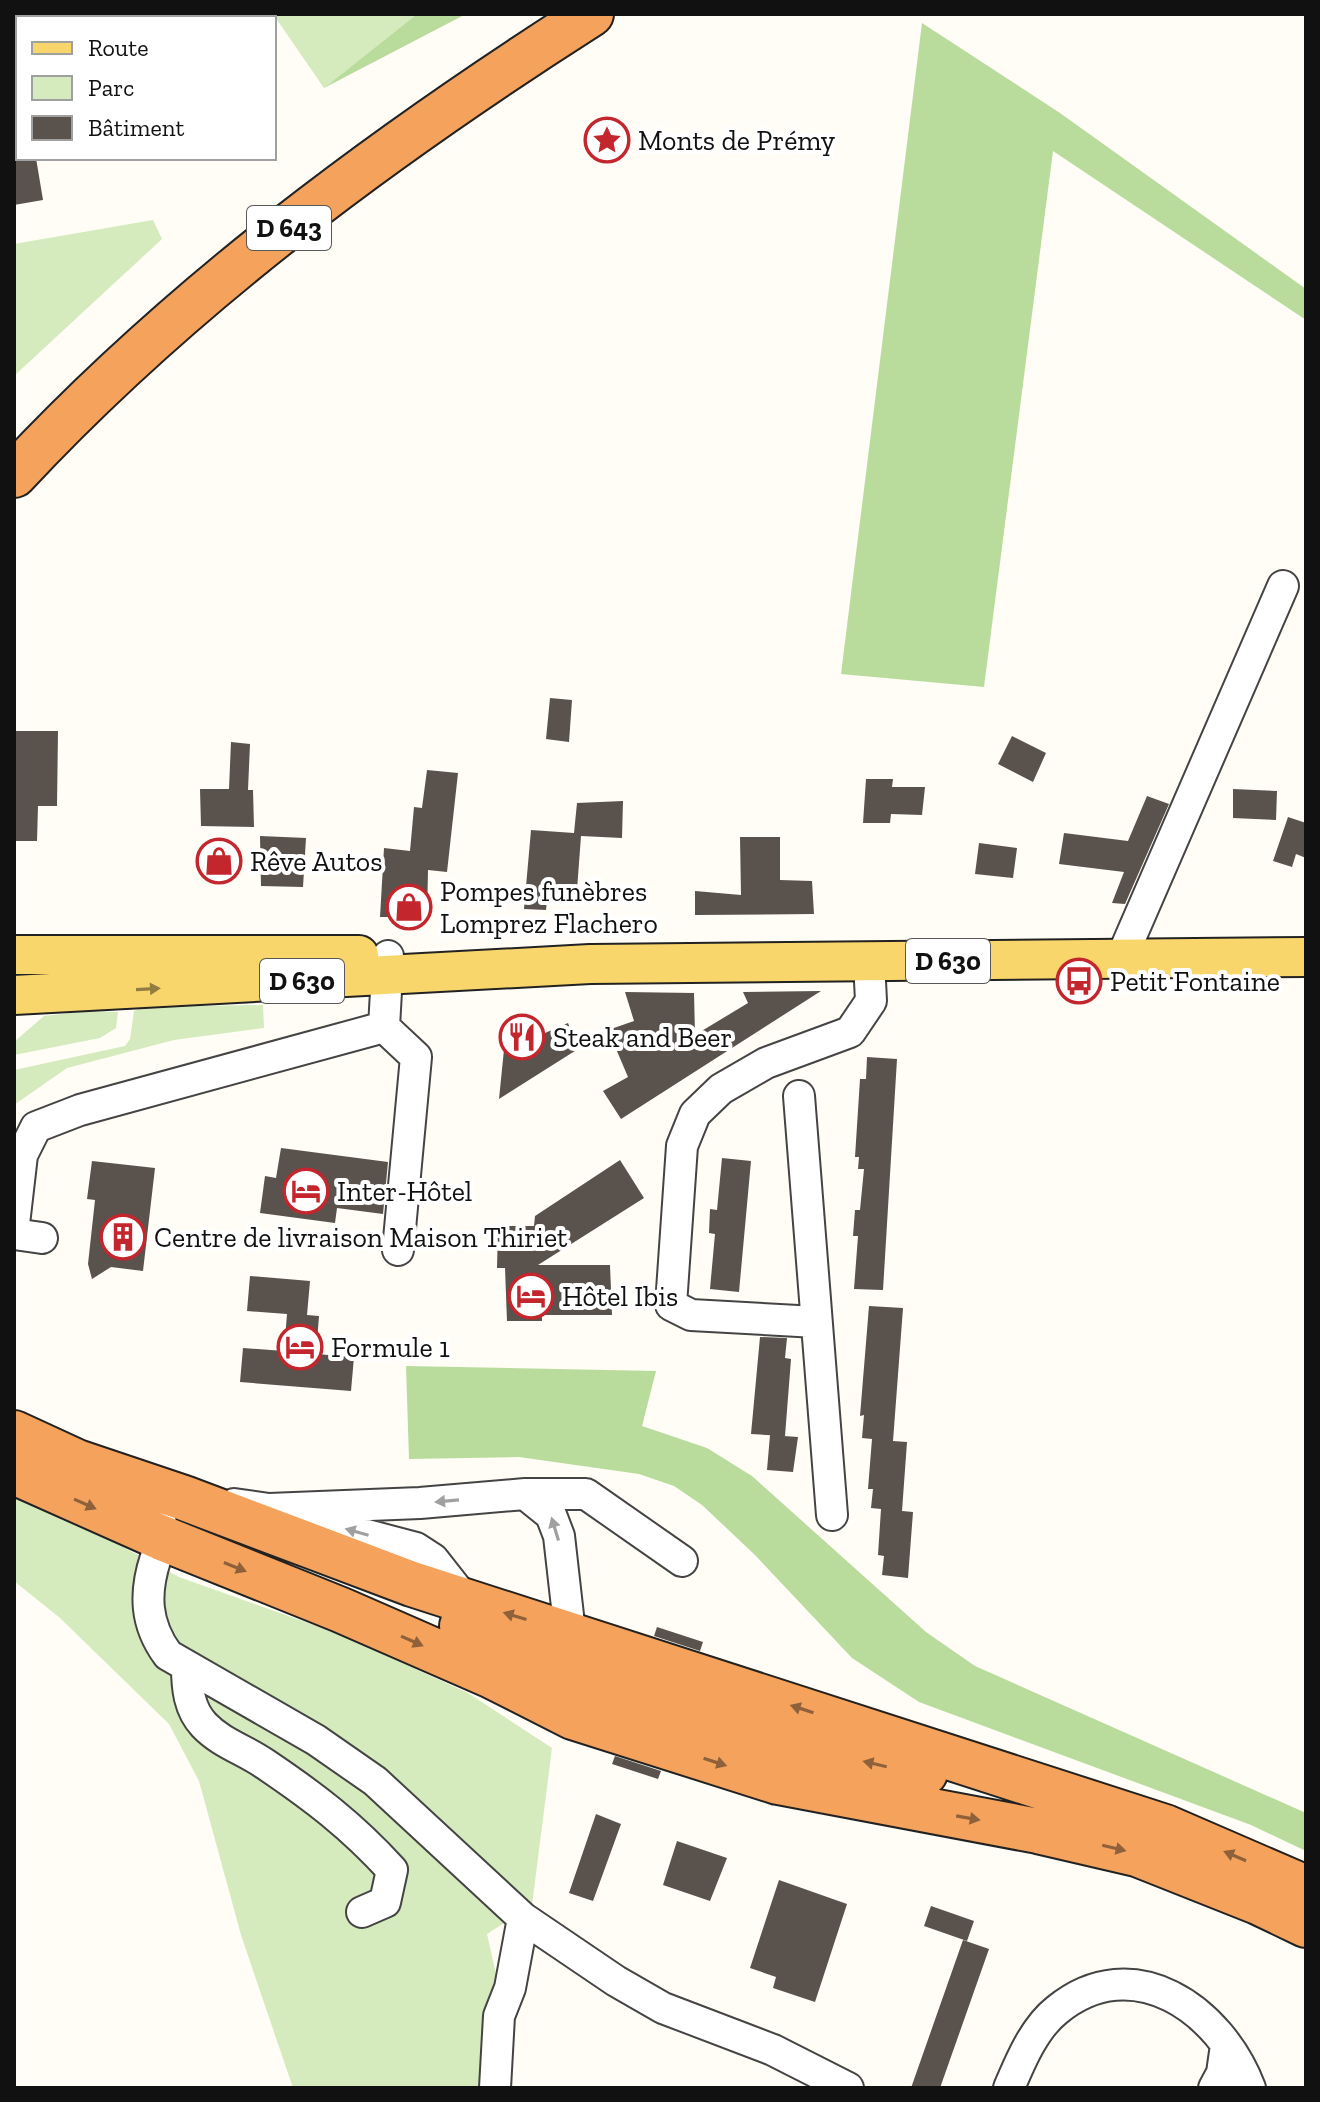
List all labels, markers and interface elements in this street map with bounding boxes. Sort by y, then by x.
legend [16,16,276,160]
text: Route [88,33,148,62]
text: Parc [88,73,134,102]
text: Bâtiment [88,113,184,142]
place icon: Monts de Prémy [583,116,631,164]
place label: Monts de Prémy [638,124,836,157]
road number: D 643 [247,206,331,250]
shop icon: Rêve Autos [195,837,243,885]
place label: Rêve Autos [250,845,382,878]
place label: Pompes funèbres Lomprez Flachero [440,875,658,940]
shop icon: Pompes funèbres Lomprez Flachero [385,883,433,931]
road number: D 630 [906,939,990,983]
bus stop icon: Petit Fontaine [1055,957,1103,1005]
road number: D 630 [260,959,344,1003]
place label: Petit Fontaine [1110,965,1280,998]
one-way arrow [136,982,161,995]
restaurant icon: Steak and Beer [498,1013,546,1061]
place label: Steak and Beer [553,1021,732,1054]
hotel icon: Inter-Hôtel [282,1167,330,1215]
place label: Inter-Hôtel [337,1175,472,1208]
building icon: Centre de livraison Maison Thiriet [99,1213,147,1261]
place label: Centre de livraison Maison Thiriet [154,1221,568,1254]
hotel icon: Hôtel Ibis [507,1272,555,1320]
place label: Hôtel Ibis [562,1280,678,1313]
hotel icon: Formule 1 [276,1323,324,1371]
place label: Formule 1 [331,1331,450,1364]
one-way arrow [434,1495,459,1508]
one-way arrow [73,1497,97,1511]
one-way arrow [549,1517,561,1541]
one-way arrow [345,1525,369,1538]
one-way arrow [223,1561,247,1574]
one-way arrow [503,1609,527,1622]
one-way arrow [401,1634,424,1648]
one-way arrow [790,1702,814,1714]
one-way arrow [703,1756,727,1769]
one-way arrow [862,1757,887,1769]
one-way arrow [956,1812,981,1824]
one-way arrow [1102,1843,1127,1855]
one-way arrow [1223,1850,1247,1863]

